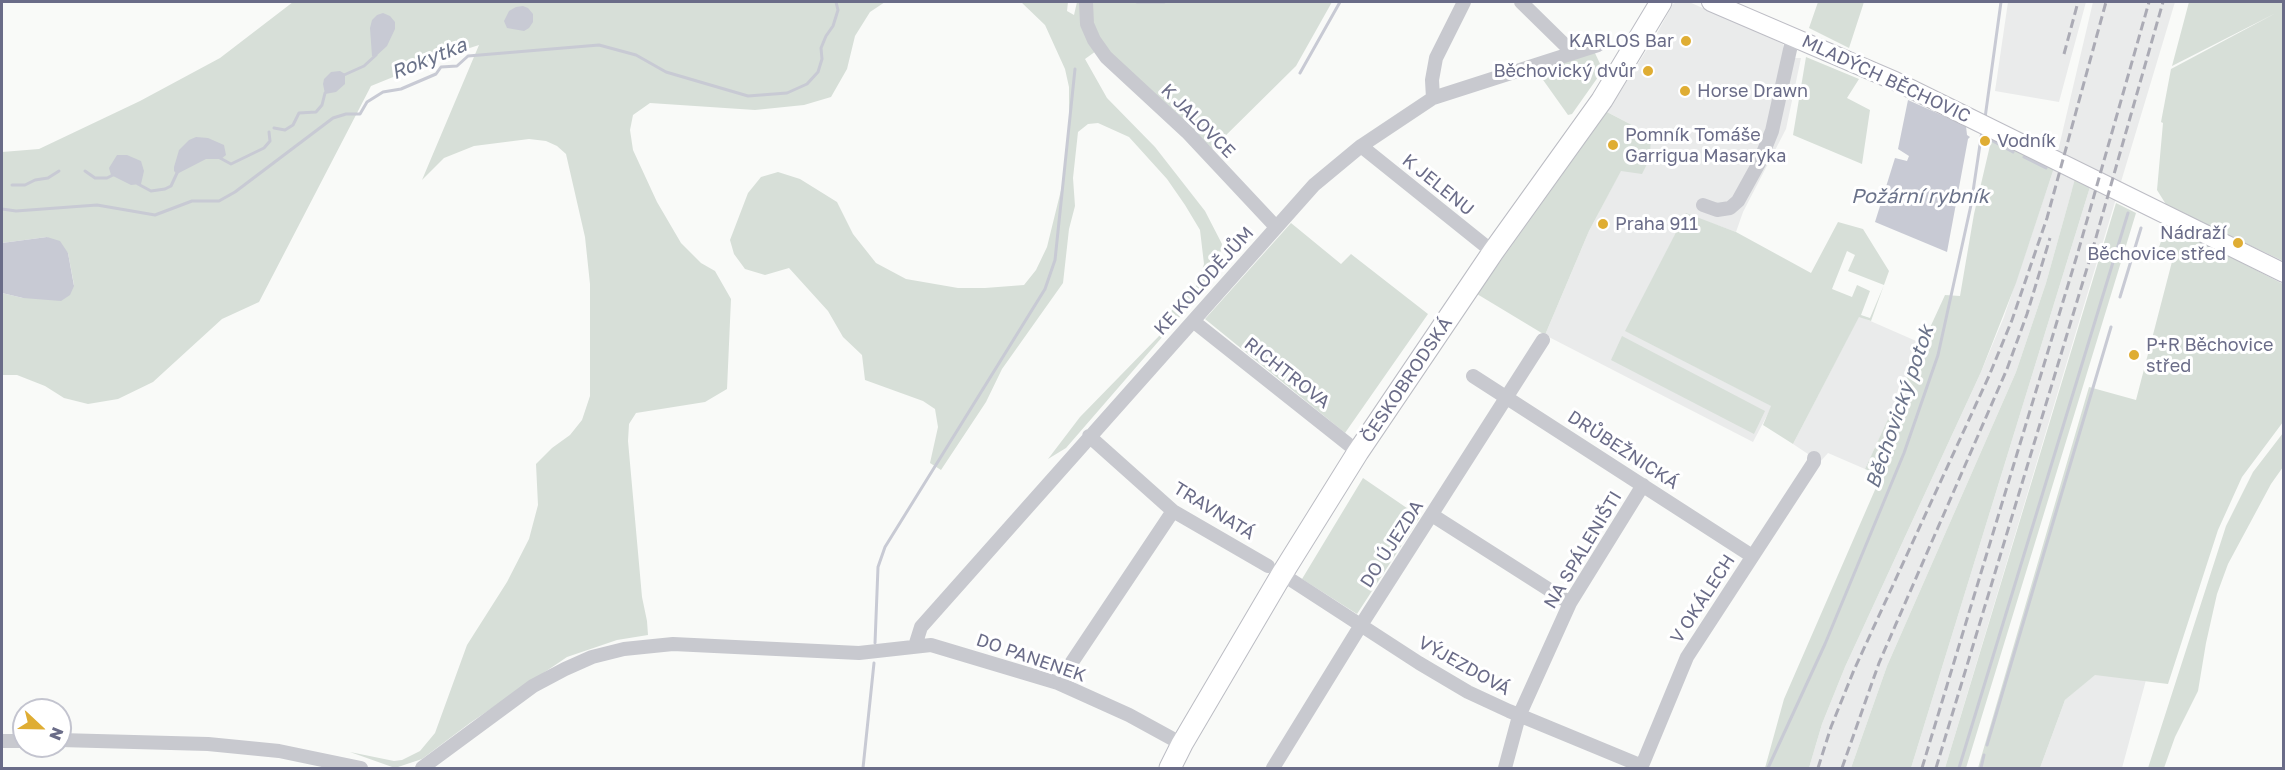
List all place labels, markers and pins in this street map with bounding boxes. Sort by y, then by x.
place label: KARLOS Bar [1569,30,1674,52]
marker: KARLOS Bar [1679,34,1693,48]
place label: Běchovický dvůr [1493,60,1636,82]
marker: Běchovický dvůr [1641,64,1655,78]
place label: Horse Drawn [1697,80,1808,102]
marker: Horse Drawn [1678,84,1692,98]
place label: Pomník Tomáše Garrigua Masaryka [1625,124,1787,166]
place label: Vodník [1997,130,2056,152]
marker: Vodník [1978,134,1992,148]
marker: Pomník Tomáše Garrigua Masaryka [1606,138,1620,152]
place label: Praha 911 [1615,213,1698,235]
marker: Praha 911 [1596,217,1610,231]
place label: Nádraží Běchovice střed [2087,222,2226,264]
marker: Nádraží Běchovice střed [2231,236,2245,250]
place label: P+R Běchovice střed [2146,334,2273,376]
marker: P+R Běchovice střed [2127,348,2141,362]

